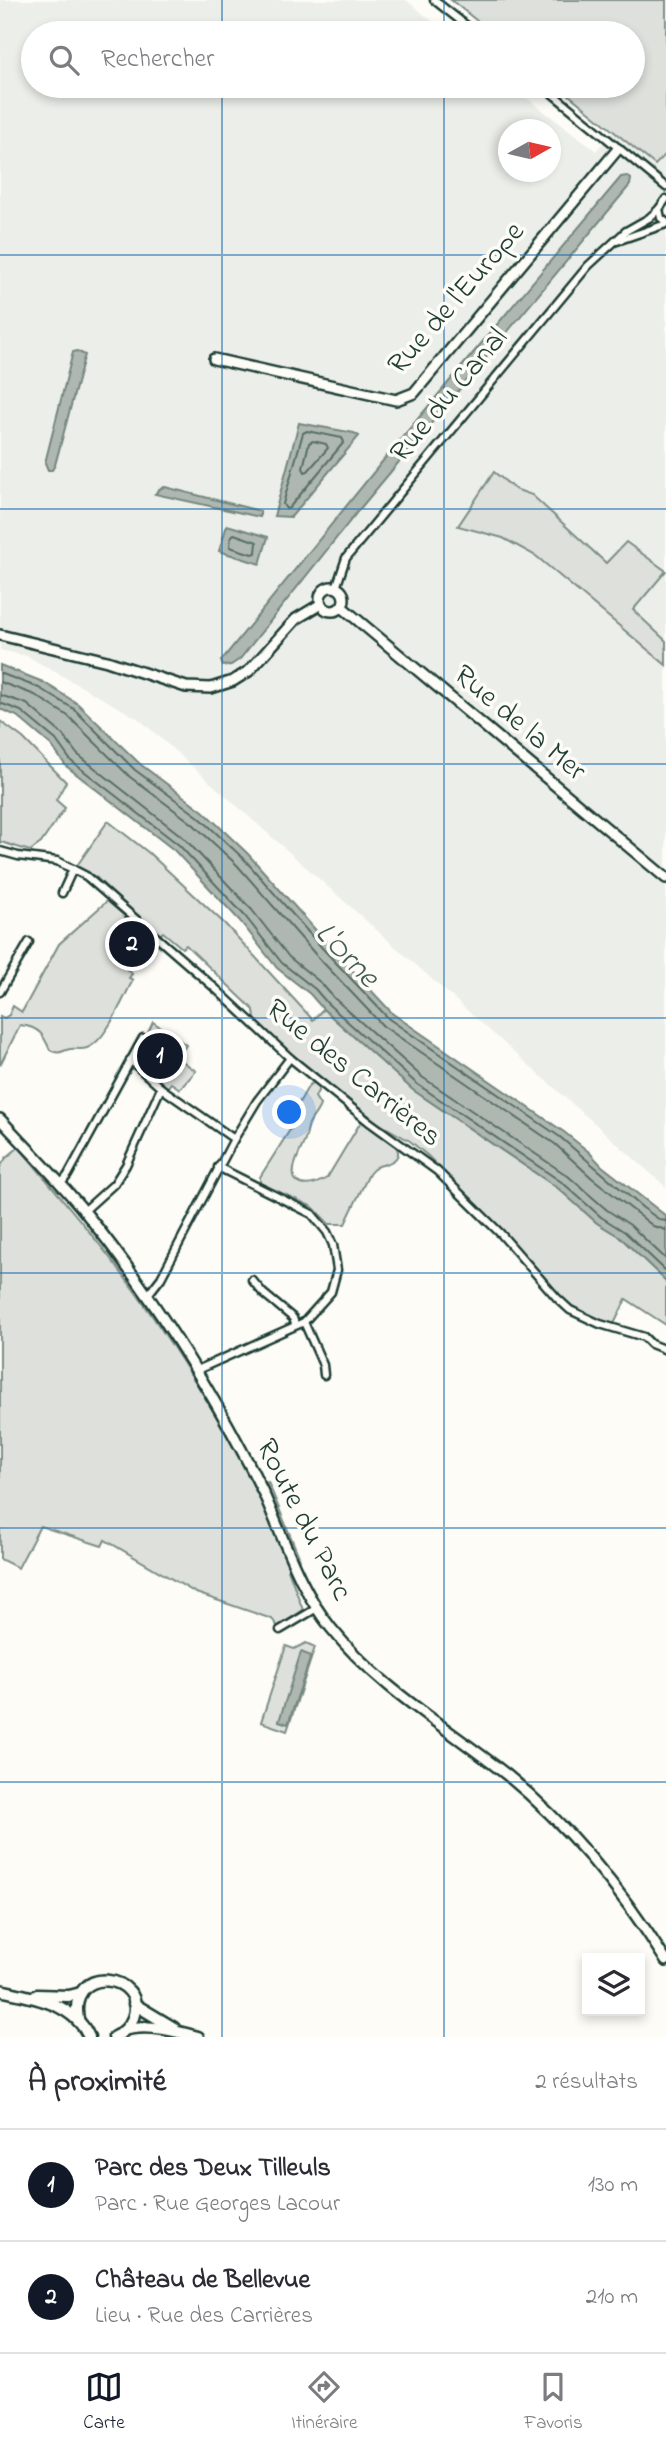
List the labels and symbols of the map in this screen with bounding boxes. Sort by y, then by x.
north arrow [498,119,561,182]
street label: Rue de l'Europe [378,212,536,385]
street label: Rue du Canal [380,319,520,473]
street label: Rue de la Mer [443,655,596,793]
water label: L'Orne [303,912,391,1001]
pin: 2 [109,918,155,970]
street label: Rue des Carrières [255,989,451,1159]
pin: 1 [137,1030,183,1082]
your location [272,1095,306,1129]
street label: Route du Parc [243,1432,363,1609]

